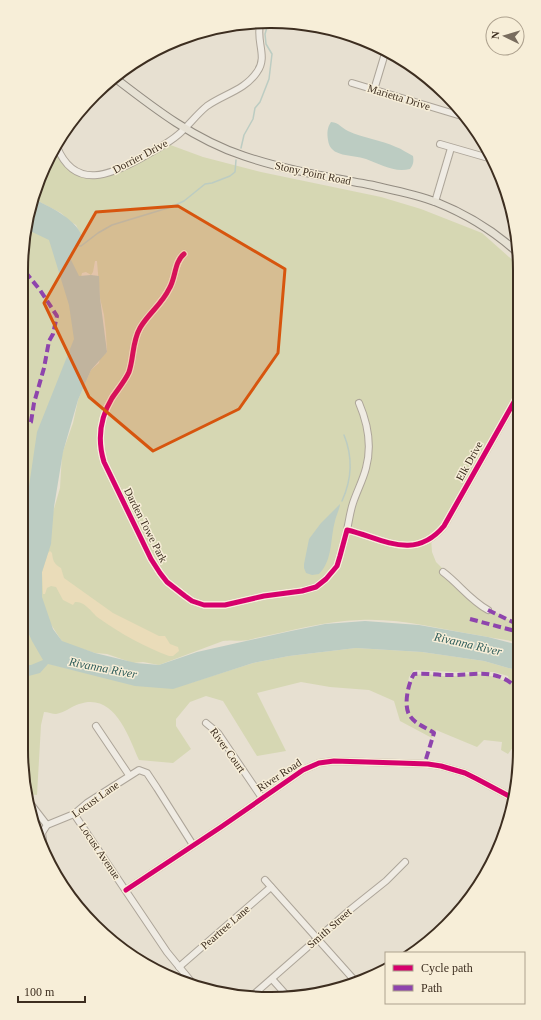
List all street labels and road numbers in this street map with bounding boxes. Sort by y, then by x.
street label: Marietta Drive [366,82,432,112]
street label: Dorrier Drive [111,137,169,175]
street label: Stony Point Road [274,159,353,187]
street label: Elk Drive [453,439,485,483]
street label: Darden Towe Park [122,486,170,565]
street label: River Court [208,725,248,775]
street label: River Road [255,756,304,794]
street label: Locust Lane [69,778,121,820]
street label: Locust Avenue [77,821,123,882]
street label: Peartree Lane [198,902,252,951]
street label: Smith Street [304,906,354,950]

